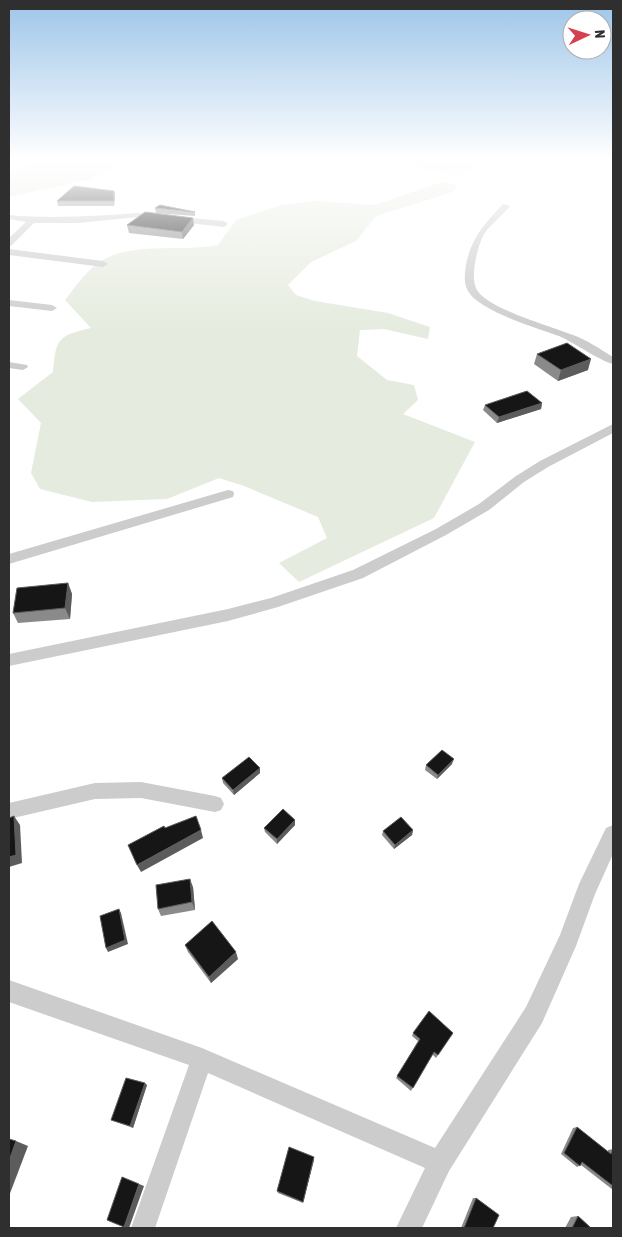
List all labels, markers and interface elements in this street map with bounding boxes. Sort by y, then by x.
north arrow [562,10,612,60]
text: N [592,29,608,39]

